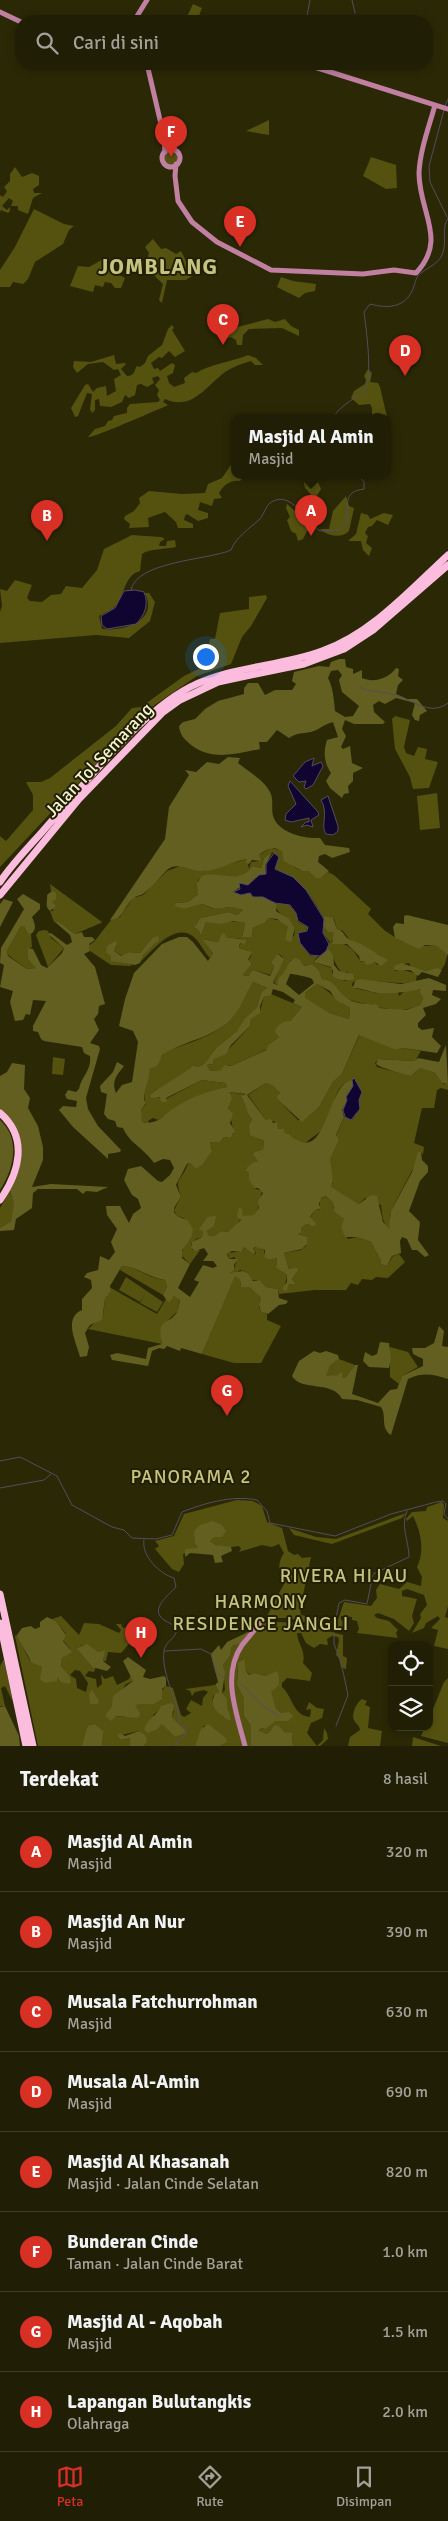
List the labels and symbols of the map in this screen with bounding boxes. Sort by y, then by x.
pin: F [155,116,187,157]
pin: E [224,206,256,247]
district label: JOMBLANG [98,253,218,280]
pin: C [207,304,239,345]
pin: D [389,335,421,376]
pin: A [295,495,327,536]
pin: B [31,500,63,541]
your location [193,644,219,670]
street label: Jalan Tol Semarang [40,698,158,822]
pin: G [211,1375,243,1416]
district label: PANORAMA 2 [130,1465,252,1489]
district label: RIVERA HIJAU [280,1564,408,1588]
district label: HARMONY RESIDENCE JANGLI [173,1590,349,1636]
pin: H [125,1617,157,1658]

